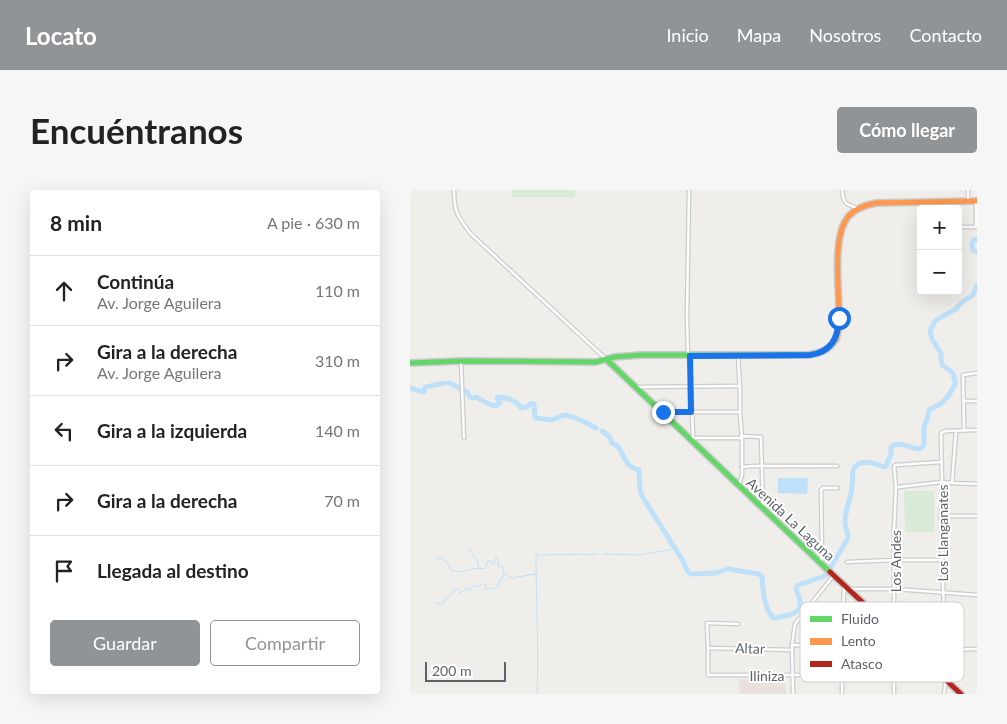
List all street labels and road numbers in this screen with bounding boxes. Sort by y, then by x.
street label: Avenida La Laguna [743,474,839,564]
street label: Los Llanganates [934,485,951,581]
street label: Los Andes [887,530,904,592]
street label: Altar [735,639,765,657]
street label: Iliniza [750,667,785,684]

